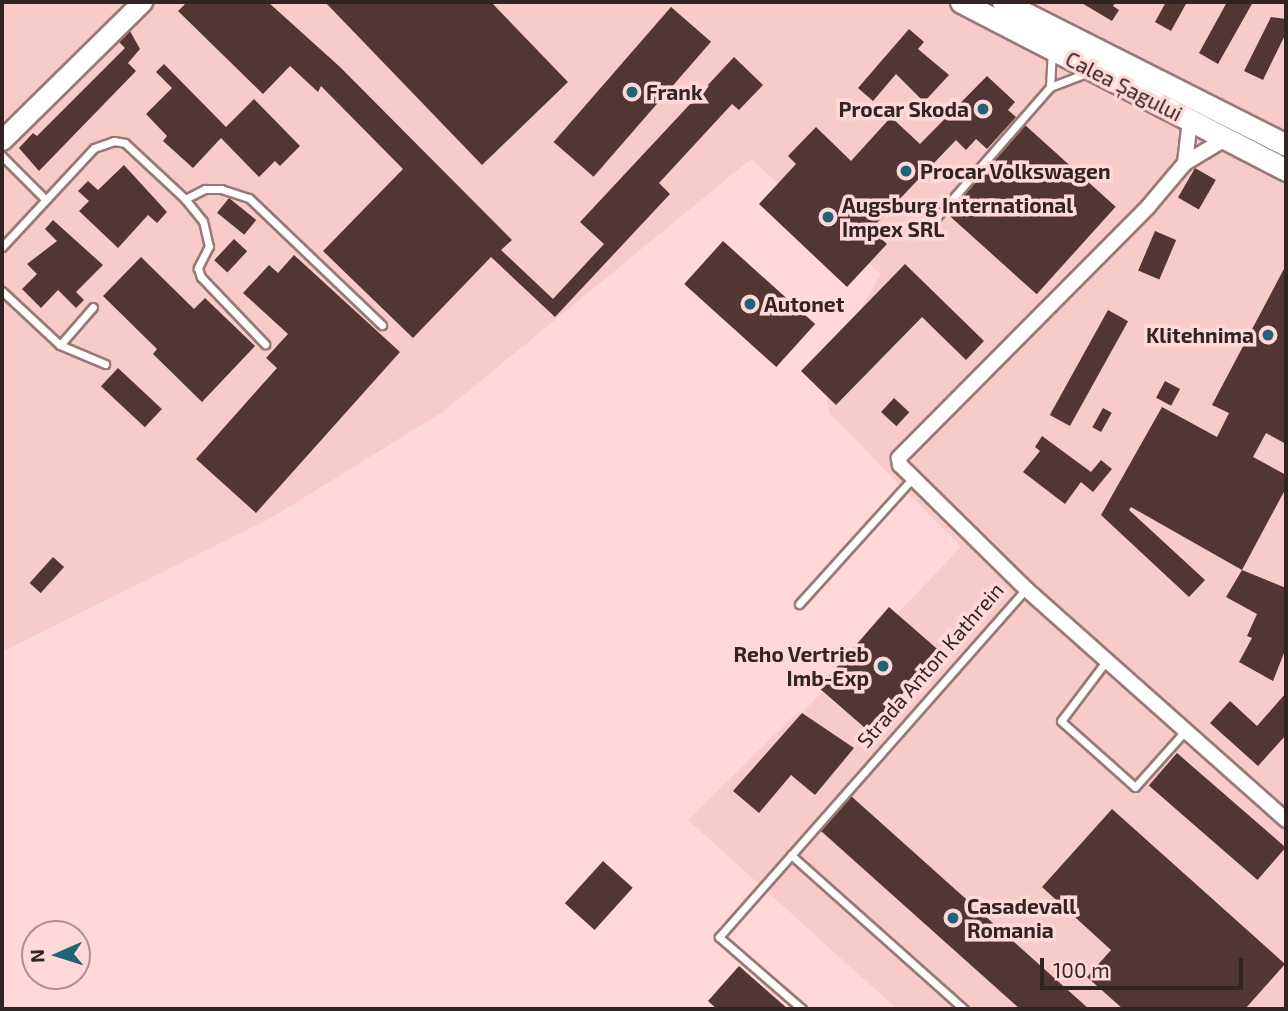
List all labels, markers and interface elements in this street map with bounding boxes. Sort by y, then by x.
street label: Calea Șagului [1061,46,1187,126]
place label: Frank [646,79,703,105]
marker: Frank [624,84,640,100]
place label: Procar Skoda [838,96,969,122]
marker: Procar Skoda [975,101,991,117]
place label: Procar Volkswagen [920,158,1111,184]
marker: Procar Volkswagen [898,163,914,179]
place label: Augsburg International Impex SRL [842,192,1073,242]
marker: Augsburg International Impex SRL [820,209,836,225]
place label: Autonet [764,291,844,317]
marker: Autonet [742,296,758,312]
place label: Klitehnima [1146,322,1254,348]
marker: Klitehnima [1260,327,1276,343]
street label: Strada Anton Kathrein [851,577,1009,753]
place label: Reho Vertrieb Imb-Exp [733,641,869,691]
marker: Reho Vertrieb Imb-Exp [875,658,891,674]
place label: Casadevall Romania [967,893,1076,943]
marker: Casadevall Romania [945,910,961,926]
north arrow [21,920,91,990]
scale bar [1043,944,1246,988]
text: N [25,949,48,963]
text: 100 m [1053,957,1110,982]

